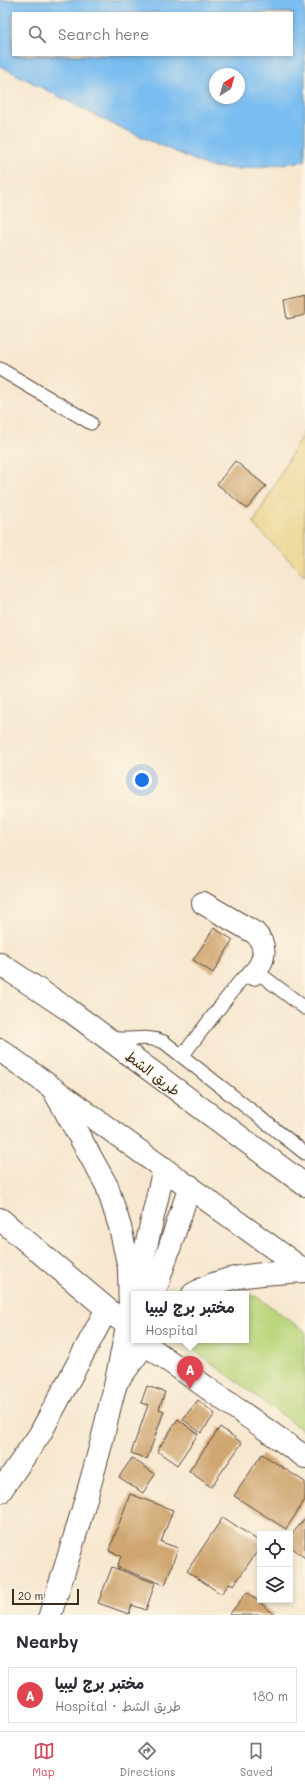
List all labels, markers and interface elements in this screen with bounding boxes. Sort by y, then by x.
search box [12,12,293,56]
icon: search [26,23,48,45]
text: Search here [58,24,149,44]
north arrow [209,68,245,104]
your location [132,770,152,790]
street label: طريق الشط [122,1046,184,1100]
popup [131,1291,249,1343]
text: مختبر برج ليبيا [145,1297,235,1317]
text: Hospital [145,1321,198,1338]
pin: A [177,1356,203,1389]
map controls [257,1531,293,1603]
button: locate [257,1531,293,1567]
button: layers [257,1567,293,1603]
scale bar [12,1587,79,1606]
text: 20 m [18,1588,43,1603]
text: Nearby [16,1630,78,1652]
text: مختبر برج ليبيا [55,1673,144,1693]
text: A [25,1687,35,1704]
text: 180 m [252,1687,288,1704]
text: Hospital · طريق الشط [55,1697,181,1714]
tab: Map [32,1740,55,1779]
tab: Directions [119,1740,175,1779]
tab: Saved [240,1740,273,1779]

